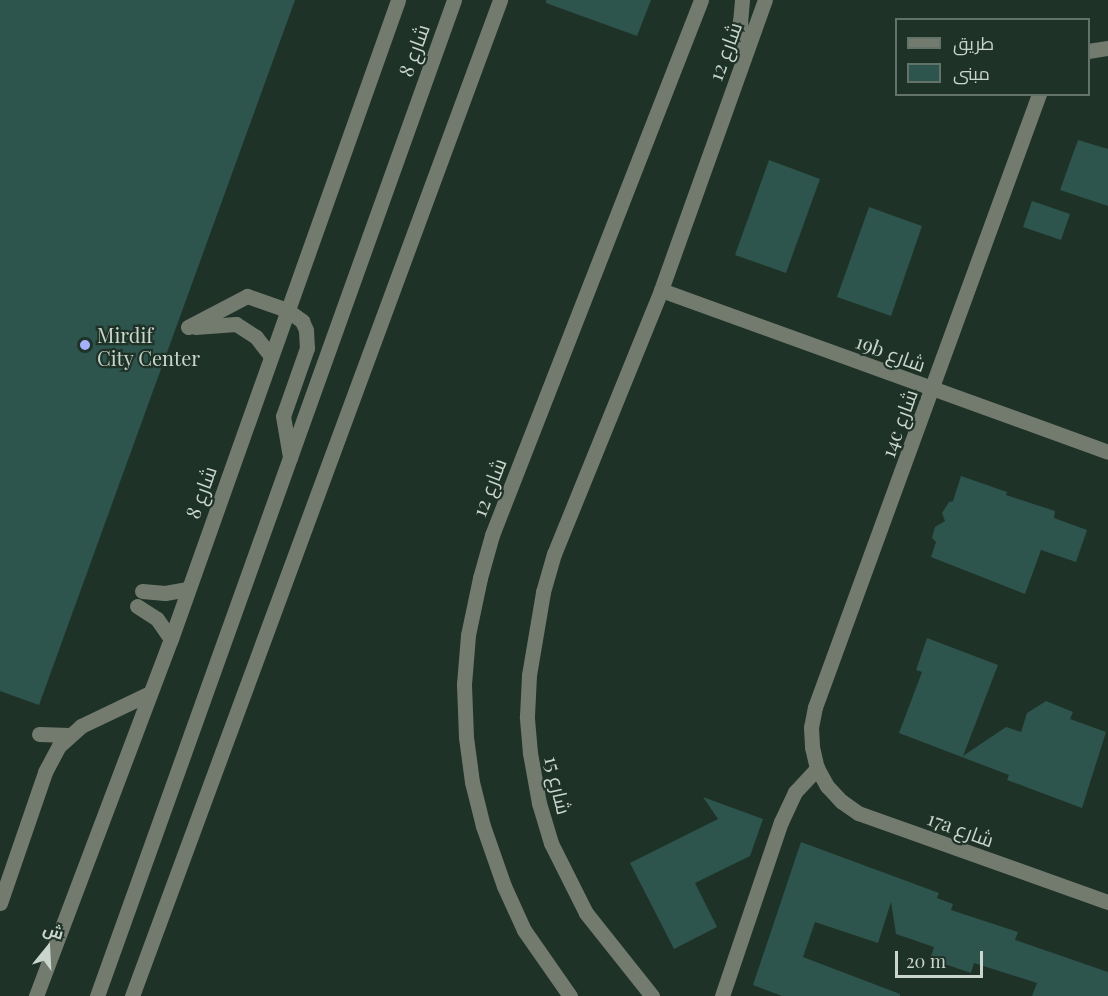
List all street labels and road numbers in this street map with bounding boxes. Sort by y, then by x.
street label: شارع 12 [702,18,746,84]
street label: شارع 8 [392,20,434,80]
street label: 19b شارع [853,328,929,376]
street label: 14c شارع [875,386,921,460]
street label: شارع 12 [466,454,510,520]
street label: شارع 8 [179,462,221,522]
street label: شارع 15 [541,753,577,817]
street label: 17a شارع [924,805,998,851]

